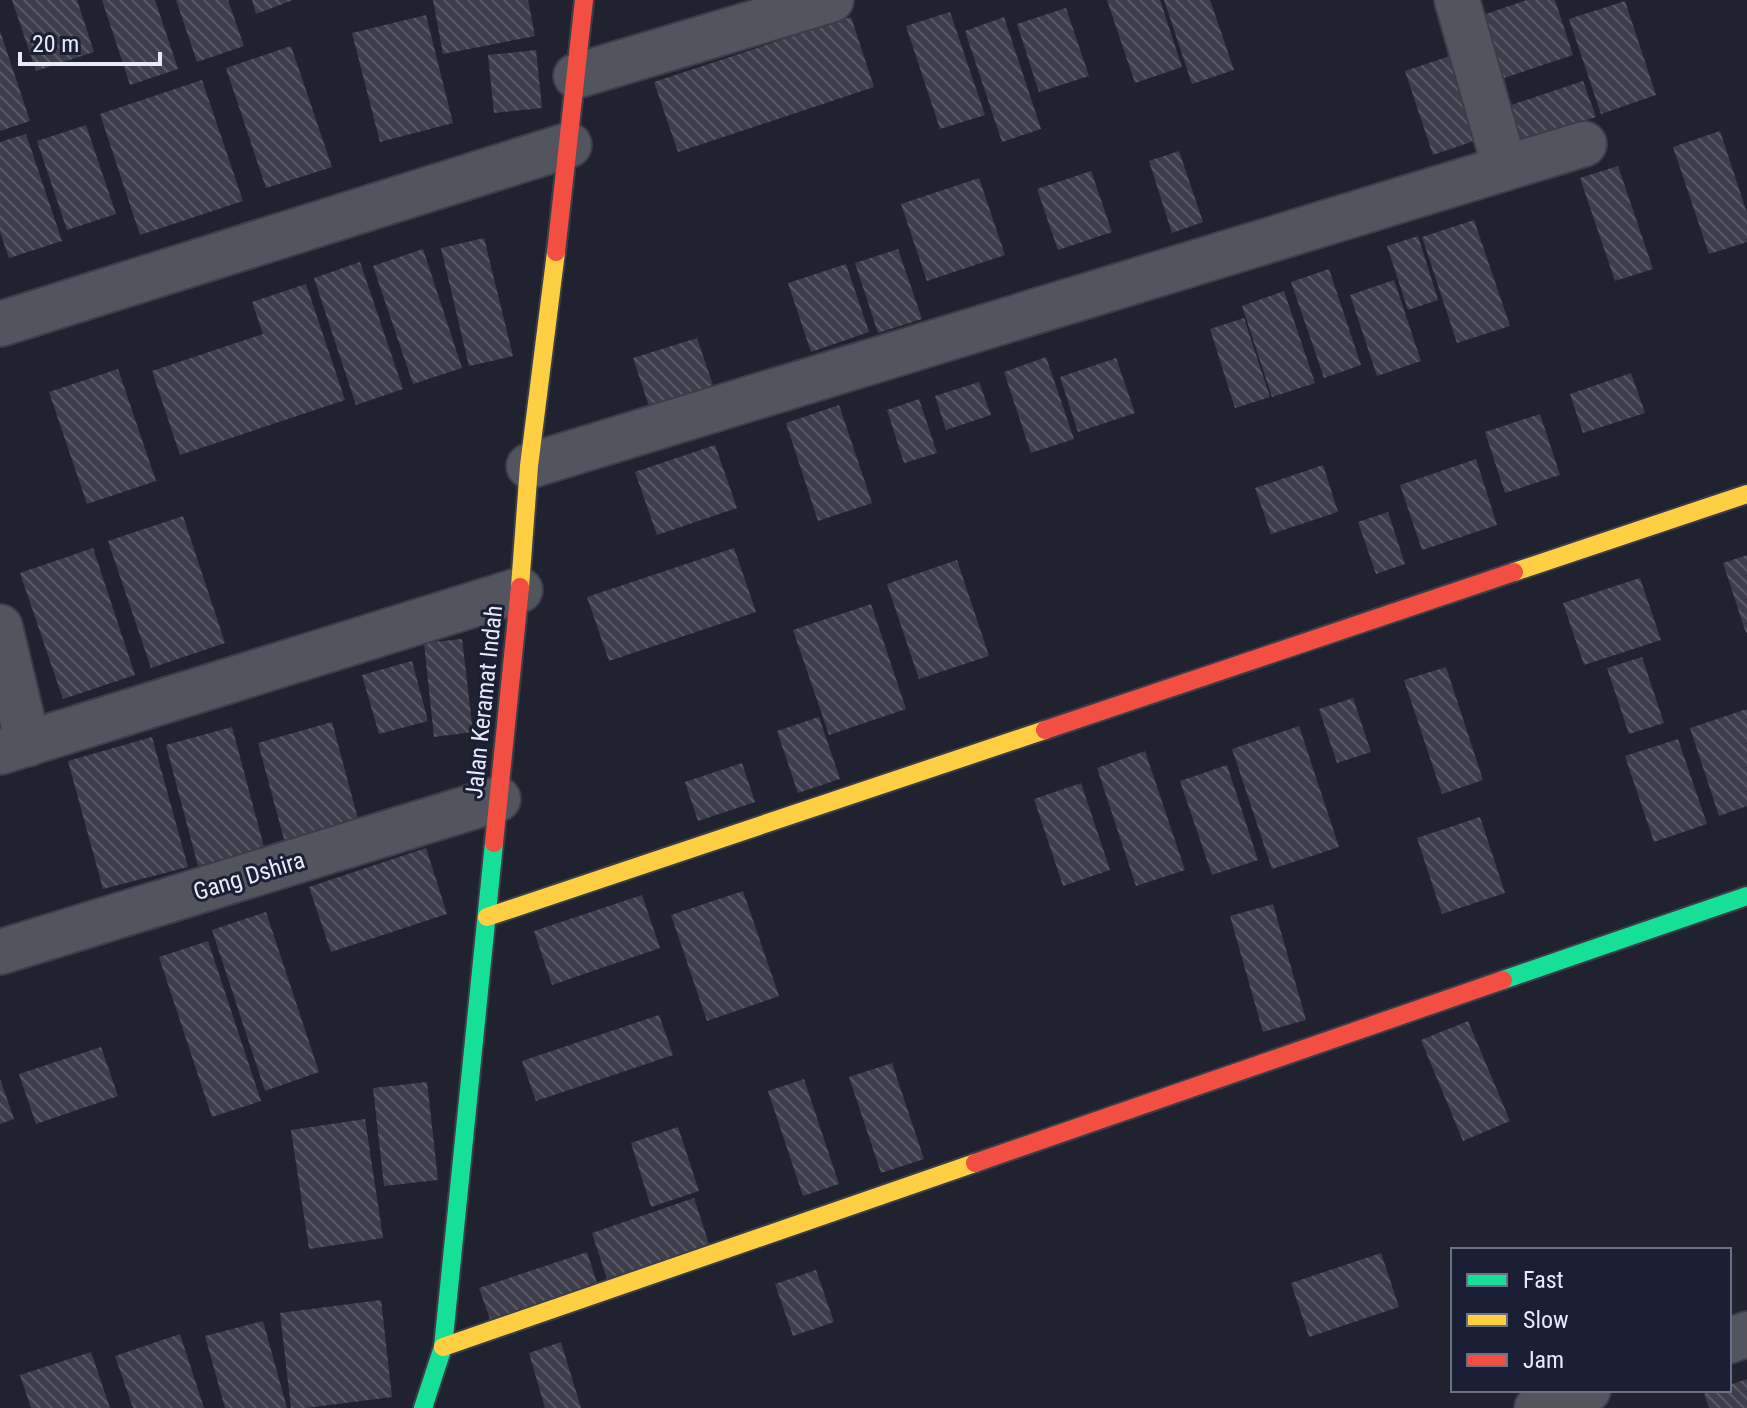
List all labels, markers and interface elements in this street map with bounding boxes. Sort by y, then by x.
scale bar [20,16,160,66]
text: 20 m [32,30,79,58]
street label: Jalan Keramat Indah [460,604,508,800]
street label: Gang Dshira [190,846,308,906]
legend [1451,1248,1731,1392]
text: Fast [1523,1266,1564,1294]
text: Slow [1523,1306,1569,1334]
text: Jam [1523,1346,1564,1374]

